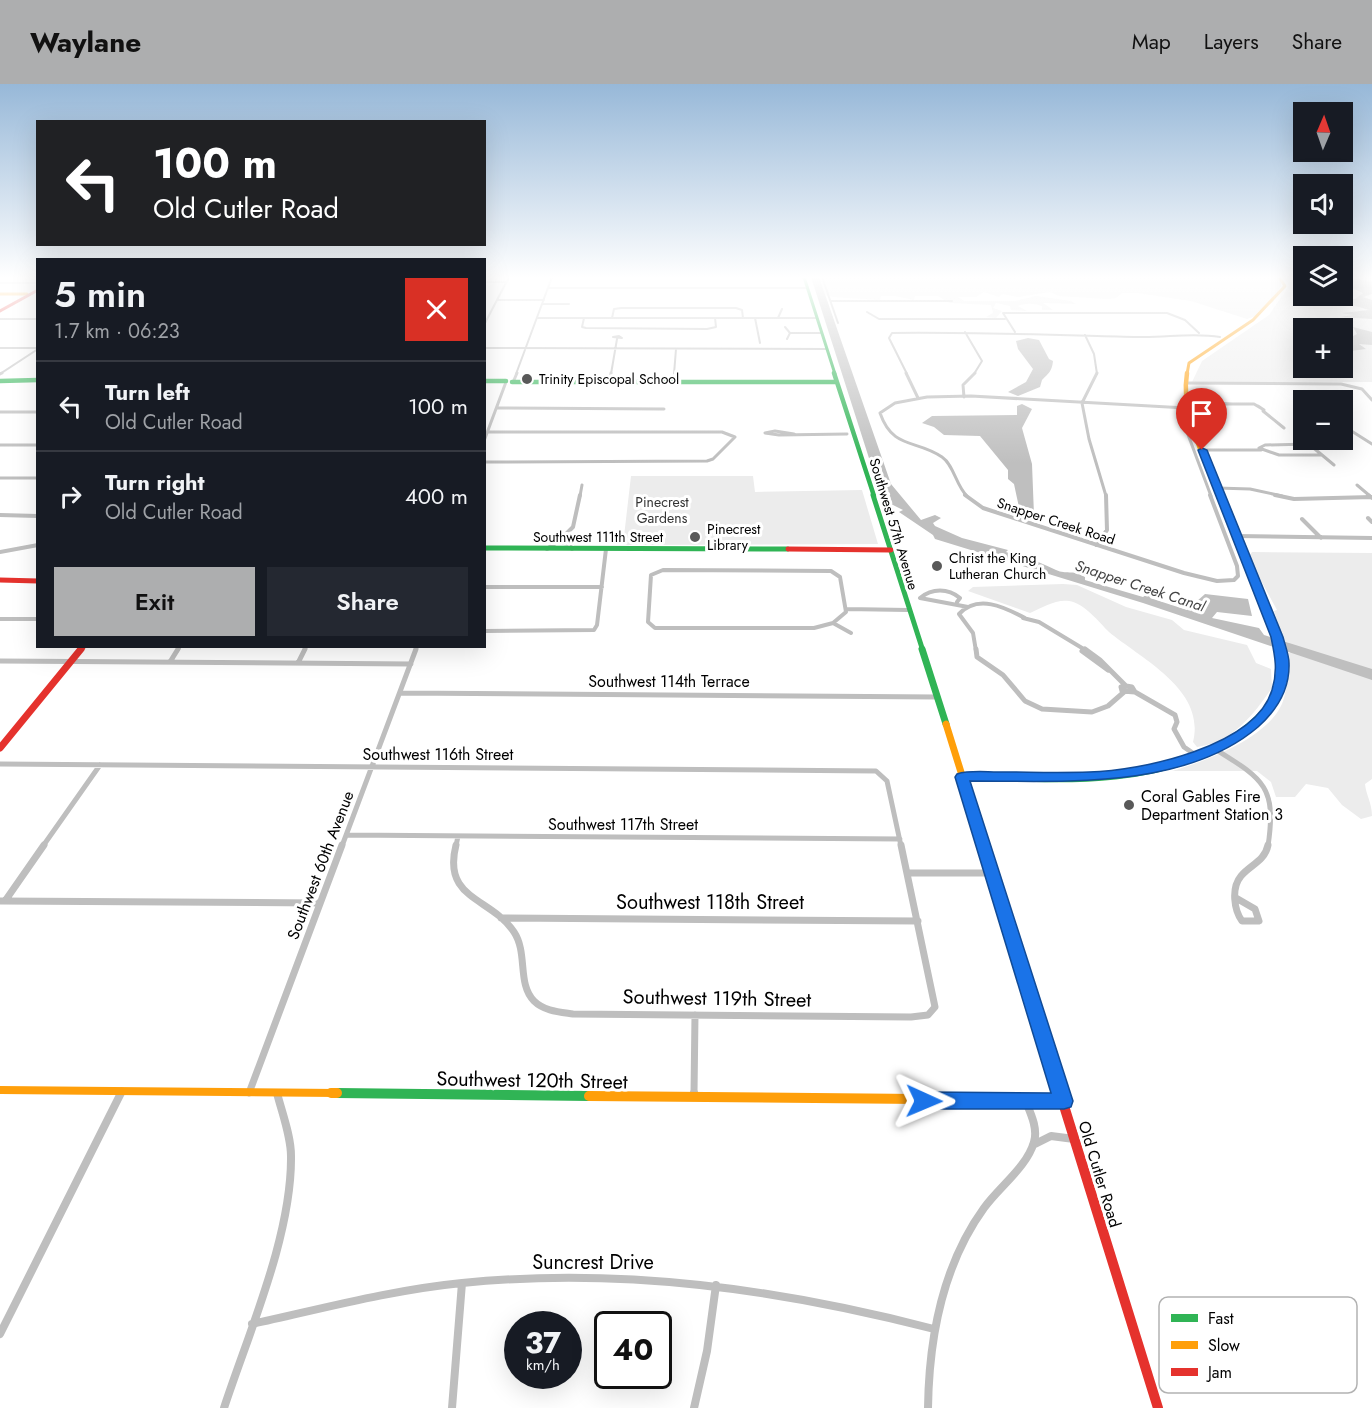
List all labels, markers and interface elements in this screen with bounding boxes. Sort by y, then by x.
text: Waylane [30,22,141,63]
text: Map [1132,27,1171,57]
text: Layers [1204,27,1259,57]
text: Share [1292,27,1342,57]
north arrow [1293,102,1353,162]
map controls [1293,102,1353,450]
text: 100 m [153,133,277,194]
icon: left [54,144,132,222]
button: sound [1293,174,1353,234]
text: Old Cutler Road [153,189,339,228]
button: layers [1293,246,1353,306]
text: 5 min [54,268,146,320]
button: close [405,278,468,341]
text: 1.7 km · 06:23 [54,317,180,346]
button: + [1293,318,1353,378]
place label: Trinity Episcopal School [539,369,679,389]
marker: Trinity Episcopal School [520,372,534,386]
text: Turn left [105,376,190,408]
pin [1176,388,1227,450]
icon: left [54,390,87,423]
text: 100 m [408,390,468,422]
button: − [1293,390,1353,450]
icon: arrive [1185,397,1218,430]
text: Old Cutler Road [105,408,243,437]
street label: Southwest 57th Avenue [864,456,924,592]
text: Turn right [105,466,205,498]
icon: right [54,480,87,513]
text: 400 m [405,480,468,512]
park label: Pinecrest Gardens [635,492,689,528]
street label: Snapper Creek Road [994,492,1118,550]
text: Old Cutler Road [105,498,243,527]
place label: Pinecrest Library [707,519,761,555]
street label: Southwest 111th Street [533,527,664,547]
marker: Pinecrest Library [688,530,702,544]
place label: Christ the King Lutheran Church [949,548,1046,584]
water label: Snapper Creek Canal [1072,555,1209,618]
marker: Christ the King Lutheran Church [930,559,944,573]
button: Exit [54,567,255,636]
button: Share [267,567,468,636]
street label: Southwest 114th Terrace [588,670,750,693]
street label: Southwest 116th Street [363,743,514,766]
place label: Coral Gables Fire Department Station 3 [1141,785,1283,826]
street label: Southwest 60th Avenue [281,787,359,943]
marker: Coral Gables Fire Department Station 3 [1122,798,1136,812]
street label: Southwest 117th Street [548,813,698,836]
street label: Southwest 118th Street [616,888,804,917]
street label: Southwest 119th Street [622,982,812,1015]
street label: Southwest 120th Street [436,1064,628,1097]
position arrow [892,1069,956,1133]
street label: Old Cutler Road [1072,1118,1127,1230]
street label: Suncrest Drive [532,1248,654,1277]
legend [1159,1297,1357,1393]
text: Fast [1208,1307,1234,1330]
speed limit sign: 40 [594,1311,672,1389]
text: 37 [525,1321,561,1364]
text: Slow [1208,1334,1240,1357]
text: km/h [526,1354,560,1376]
text: Jam [1206,1361,1232,1384]

